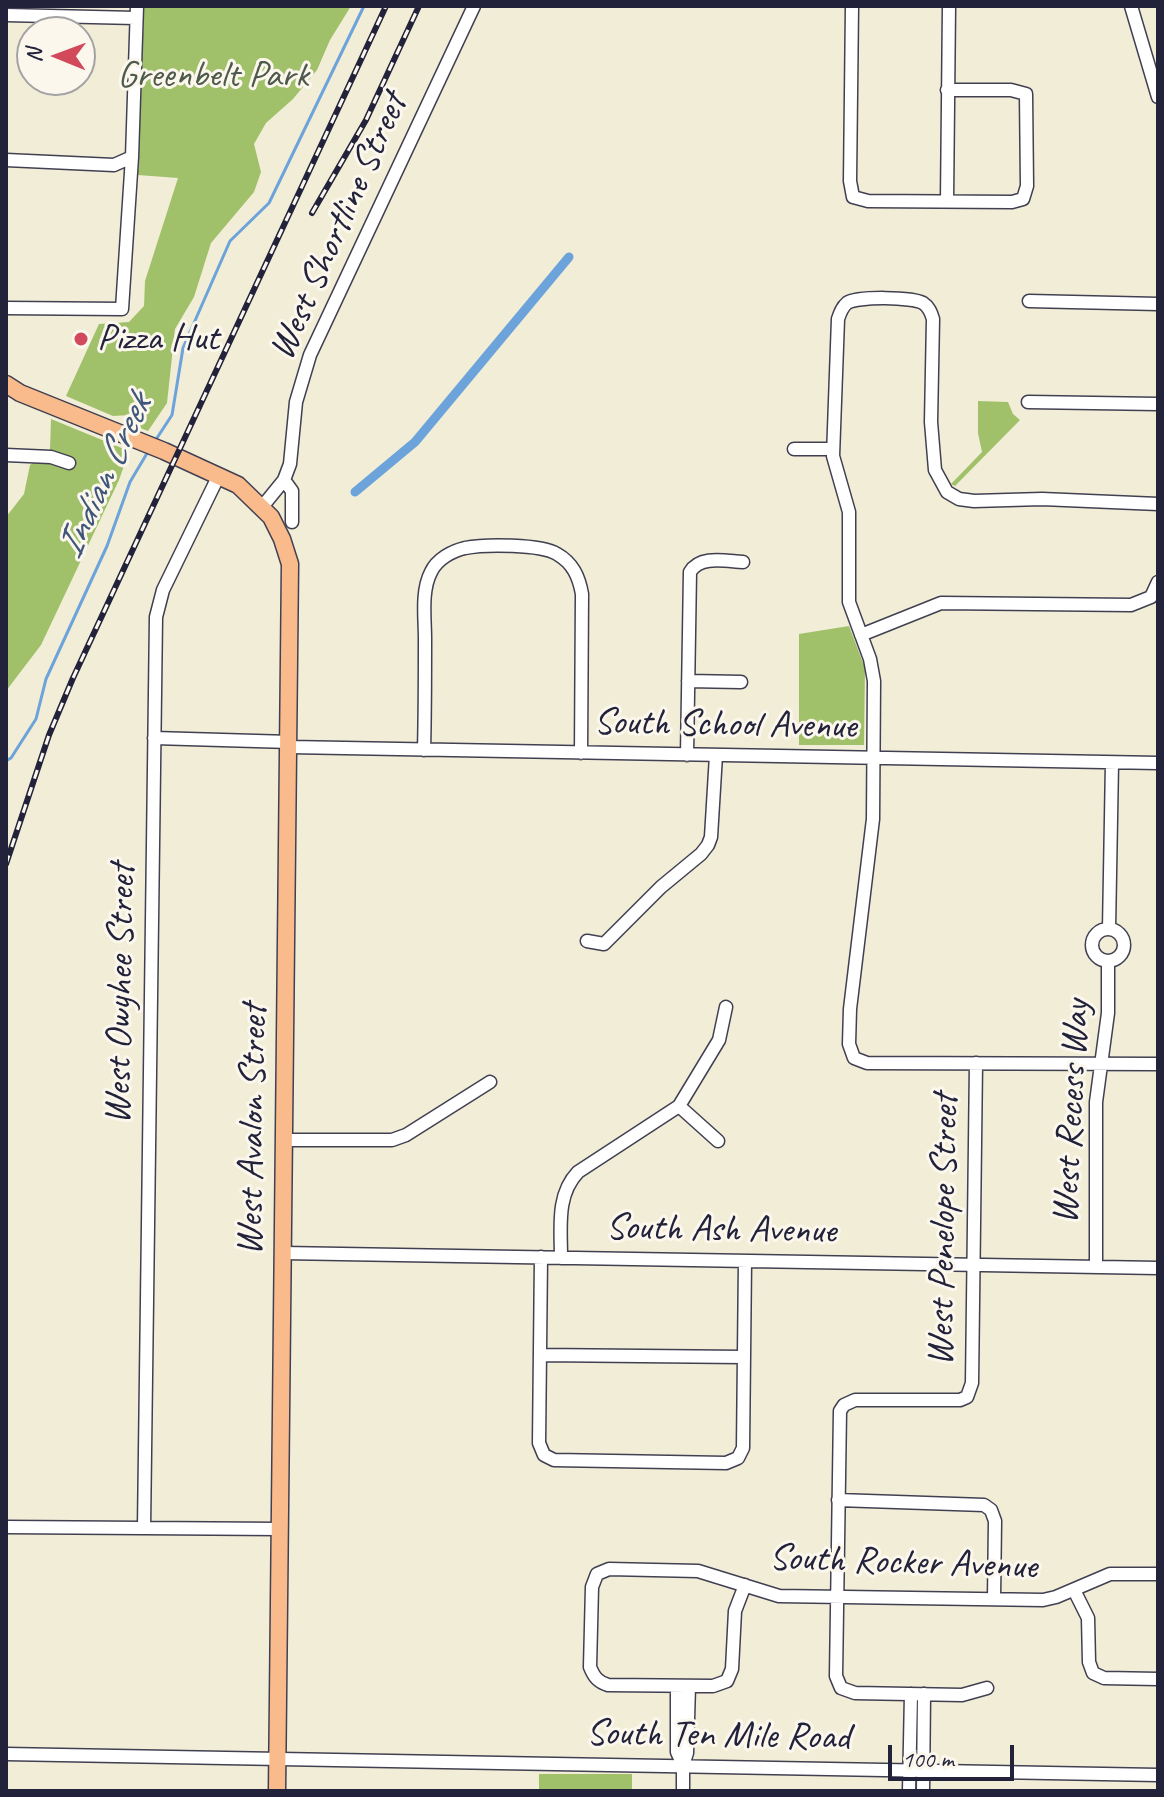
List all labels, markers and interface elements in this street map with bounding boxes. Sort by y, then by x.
north arrow [16,16,96,96]
text: N [20,49,48,63]
park label: Greenbelt Park [117,53,309,99]
street label: West Shortline Street [260,87,418,367]
place label: Pizza Hut [97,316,219,362]
marker: Pizza Hut [72,330,90,348]
water label: Indian Creek [46,388,164,566]
street label: South School Avenue [593,700,857,750]
street label: West Owyhee Street [96,863,146,1125]
street label: West Recess Way [1043,999,1101,1225]
street label: West Avalon Street [228,1004,278,1256]
street label: West Penelope Street [919,1094,969,1366]
street label: South Ash Avenue [606,1205,836,1255]
street label: South Rocker Avenue [768,1536,1038,1590]
street label: South Ten Mile Road [586,1711,850,1761]
scale bar [892,1729,1018,1779]
text: 100 m [902,1744,954,1774]

